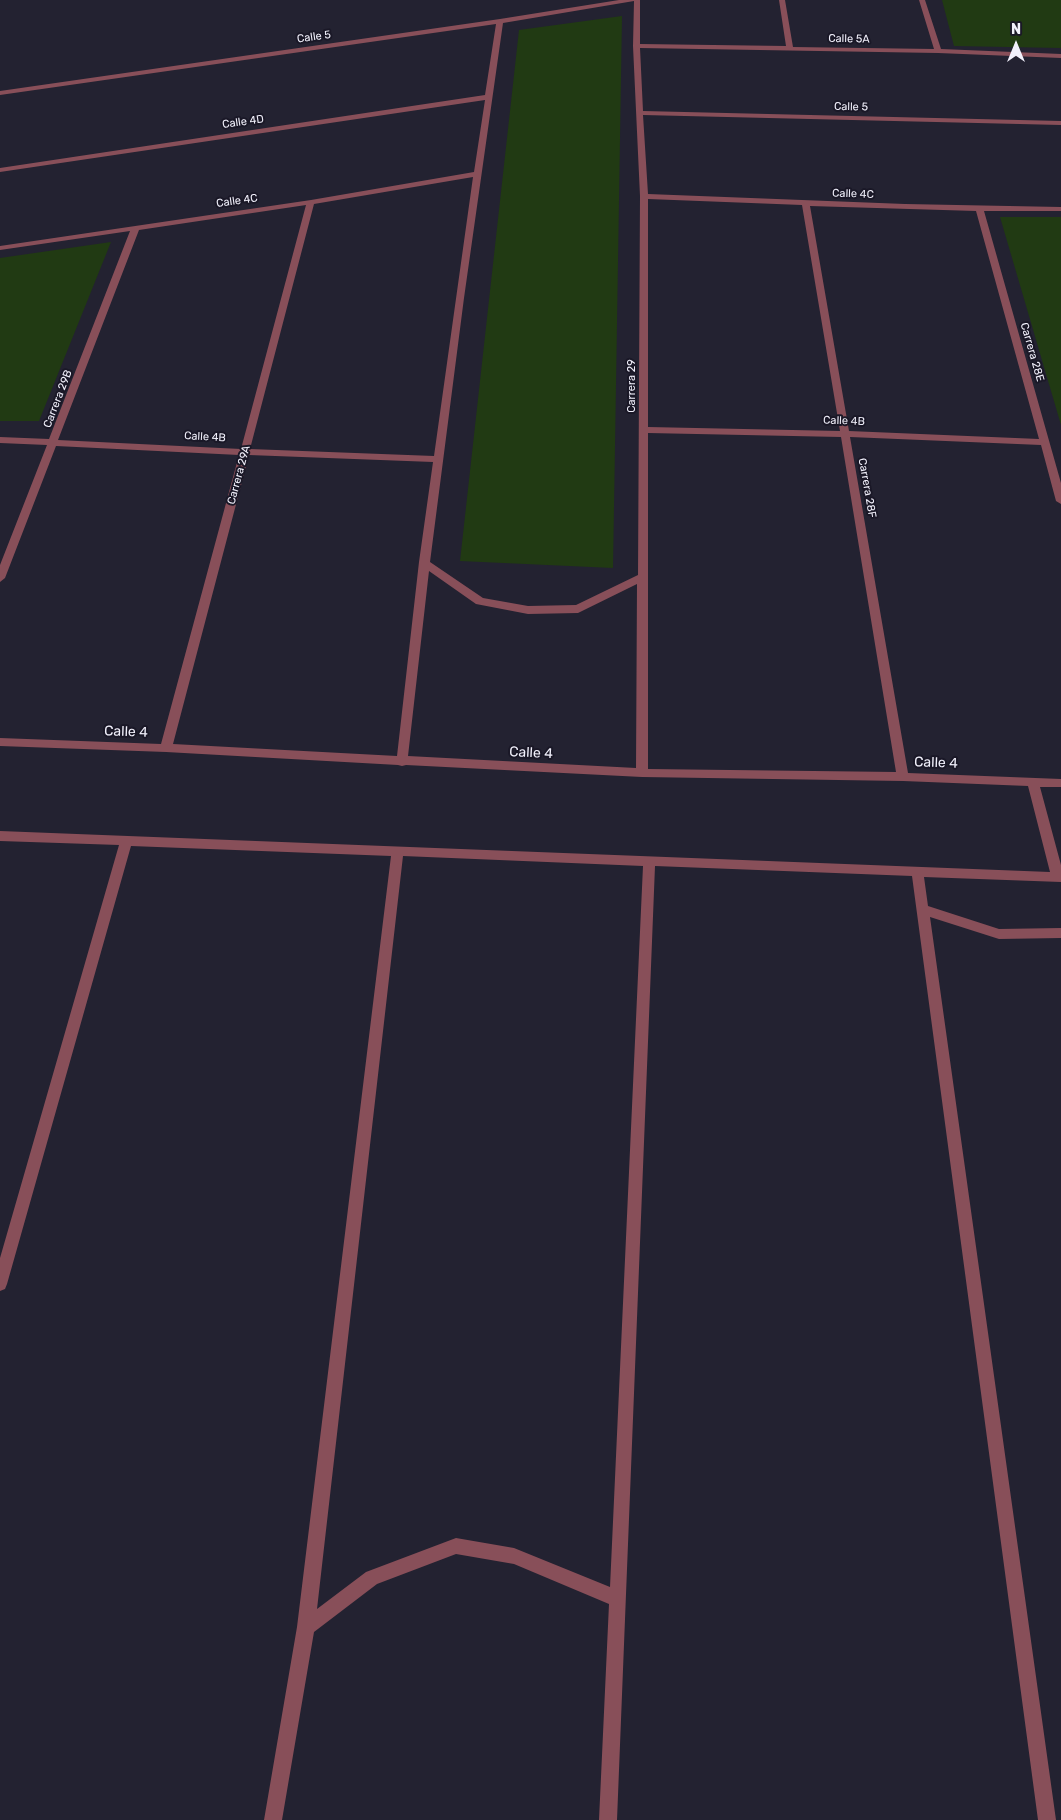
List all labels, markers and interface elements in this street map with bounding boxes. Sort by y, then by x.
north arrow [991,20,1041,70]
text: N [1011,21,1021,38]
street label: Calle 5 [296,28,332,46]
street label: Calle 5A [828,32,870,46]
street label: Calle 5 [834,100,868,114]
street label: Calle 4D [221,113,265,131]
street label: Calle 4C [832,187,874,201]
street label: Calle 4C [215,192,259,210]
street label: Carrera 28E [1017,321,1047,383]
street label: Carrera 29 [625,359,639,413]
street label: Carrera 29B [41,368,75,430]
street label: Calle 4B [823,414,865,428]
street label: Calle 4B [184,429,226,445]
street label: Carrera 29A [225,444,253,506]
street label: Carrera 28F [855,457,879,519]
street label: Calle 4 [104,723,148,741]
street label: Calle 4 [509,743,553,763]
street label: Calle 4 [914,754,958,772]

